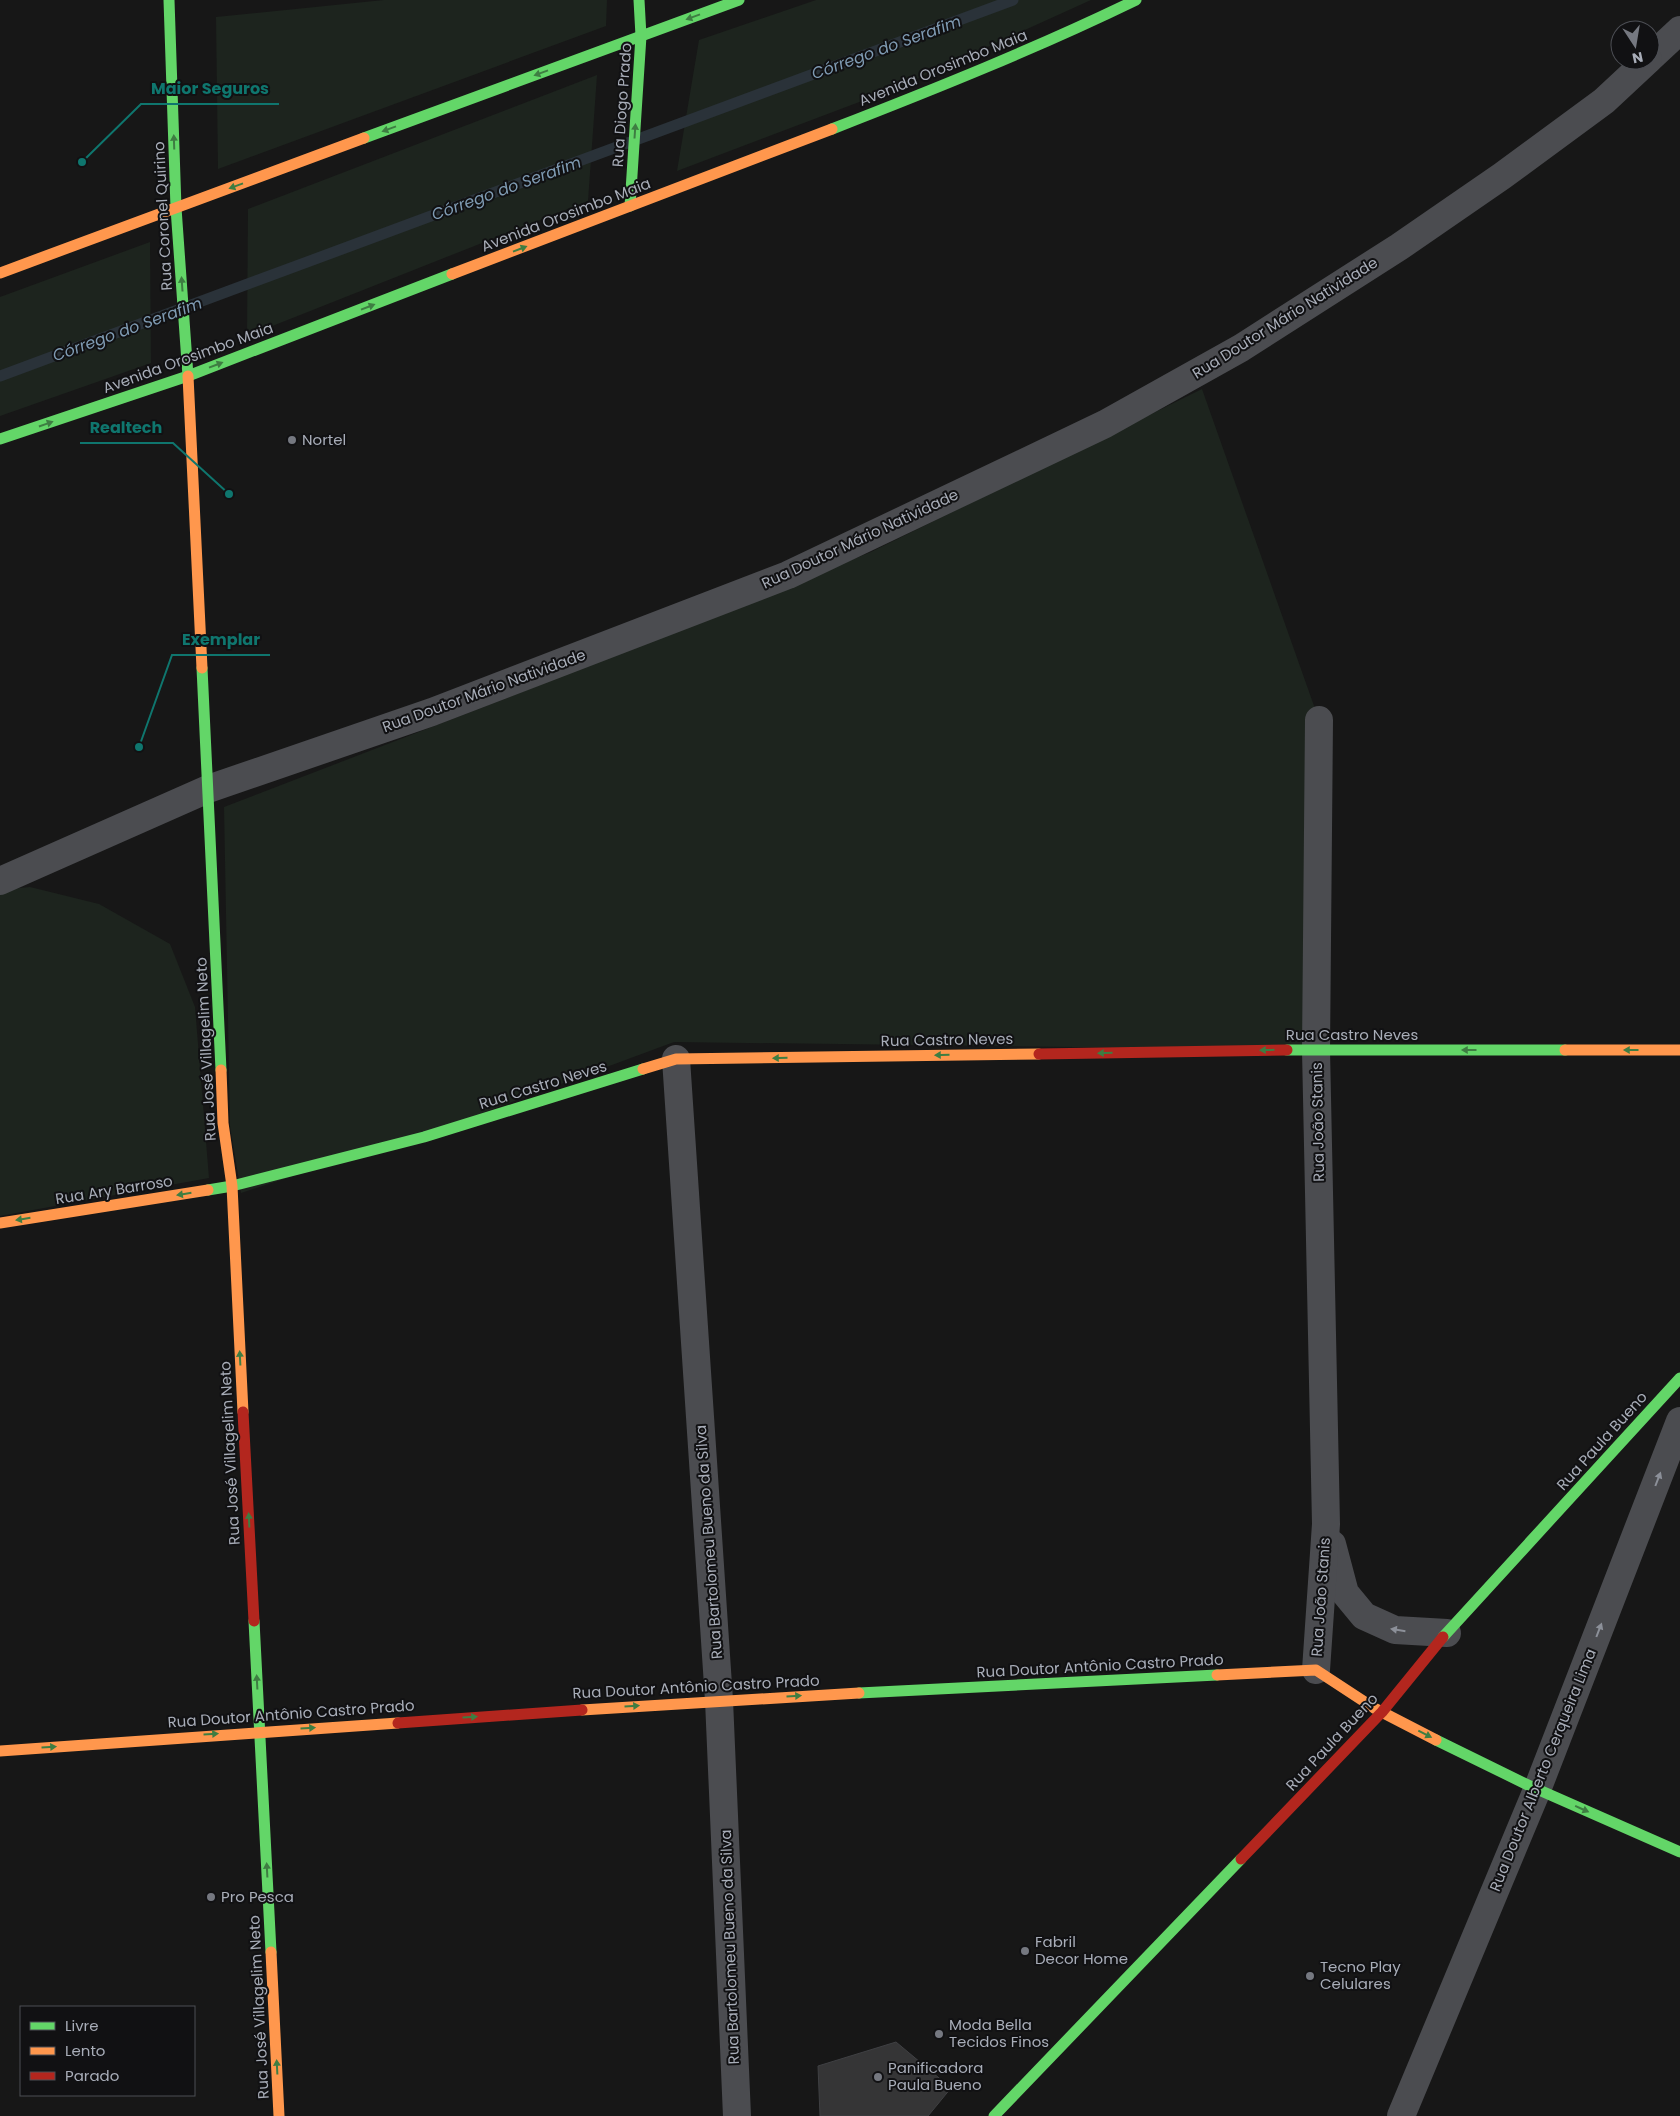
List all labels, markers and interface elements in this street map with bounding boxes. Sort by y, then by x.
water label: Córrego do Serafim [808,10,964,85]
one-way arrow [686,14,701,21]
north arrow [1610,20,1660,70]
street label: Avenida Orosimbo Maia [855,24,1030,111]
street label: Rua Diogo Prado [607,42,636,168]
text: N [1630,47,1645,69]
one-way arrow [533,69,548,77]
callout: Maior Seguros [141,73,279,104]
text: Maior Seguros [151,77,269,100]
one-way arrow [631,123,639,139]
one-way arrow [381,126,396,133]
one-way arrow [170,133,178,149]
street label: Rua Coronel Quirino [148,141,177,291]
water label: Córrego do Serafim [428,151,584,226]
street label: Avenida Orosimbo Maia [478,172,654,257]
one-way arrow [228,182,243,190]
one-way arrow [513,245,528,253]
street label: Rua Doutor Mário Natividade [1188,252,1381,383]
one-way arrow [177,275,185,291]
water label: Córrego do Serafim [49,292,205,367]
one-way arrow [361,303,376,311]
street label: Avenida Orosimbo Maia [100,317,276,398]
one-way arrow [209,361,224,368]
callout: Realtech [80,412,173,443]
text: Realtech [90,416,162,439]
one-way arrow [39,420,54,428]
place label: Nortel [302,429,346,450]
marker: Nortel [286,434,298,446]
street label: Rua Doutor Mário Natividade [758,484,962,593]
callout: Exemplar [172,624,270,655]
text: Exemplar [182,628,260,651]
street label: Rua Doutor Mário Natividade [379,644,588,737]
street label: Rua José Villagelim Neto [190,957,221,1141]
street label: Rua Castro Neves [1286,1024,1418,1045]
street label: Rua Castro Neves [881,1028,1014,1051]
one-way arrow [1461,1046,1477,1054]
one-way arrow [1623,1046,1639,1054]
one-way arrow [1259,1047,1275,1055]
one-way arrow [1096,1049,1112,1057]
one-way arrow [934,1051,950,1059]
one-way arrow [772,1054,788,1062]
street label: Rua Castro Neves [476,1055,609,1114]
street label: Rua João Stanis [1306,1062,1329,1182]
street label: Rua Ary Barroso [54,1170,174,1209]
one-way arrow [175,1190,191,1198]
one-way arrow [15,1216,31,1224]
one-way arrow [236,1349,244,1365]
street label: Rua José Villagelim Neto [214,1361,245,1545]
street label: Rua Paula Bueno [1552,1387,1652,1495]
street label: Rua Bartolomeu Bueno da Silva [690,1424,727,1660]
one-way arrow [1654,1471,1662,1486]
one-way arrow [244,1512,252,1528]
street label: Rua João Stanis [1306,1536,1335,1657]
one-way arrow [1595,1622,1603,1637]
one-way arrow [1390,1625,1406,1633]
street label: Rua Doutor Alberto Cerqueira Lima [1484,1645,1601,1894]
street label: Rua Doutor Antônio Castro Prado [976,1649,1224,1682]
street label: Rua Doutor Antônio Castro Prado [572,1670,820,1703]
one-way arrow [252,1674,260,1690]
street label: Rua Paula Bueno [1281,1688,1382,1795]
one-way arrow [787,1691,803,1699]
street label: Rua Doutor Antônio Castro Prado [167,1694,415,1733]
one-way arrow [624,1701,640,1709]
one-way arrow [462,1712,478,1720]
one-way arrow [300,1723,316,1731]
one-way arrow [203,1730,219,1738]
one-way arrow [1418,1730,1432,1738]
one-way arrow [41,1743,57,1751]
one-way arrow [1575,1806,1589,1814]
street label: Rua Bartolomeu Bueno da Silva [715,1829,744,2065]
one-way arrow [262,1862,270,1878]
place label: Pro Pesca [221,1886,294,1907]
marker: Pro Pesca [205,1891,217,1903]
street label: Rua José Villagelim Neto [243,1915,274,2099]
place label: Fabril Decor Home [1035,1931,1128,1969]
marker: Fabril Decor Home [1019,1945,1031,1957]
place label: Tecno Play Celulares [1320,1956,1401,1994]
marker: Tecno Play Celulares [1304,1970,1316,1982]
legend [20,2006,195,2096]
place label: Moda Bella Tecidos Finos [949,2014,1049,2052]
text: Livre [65,2015,98,2036]
marker: Moda Bella Tecidos Finos [933,2028,945,2040]
text: Lento [65,2040,105,2061]
place label: Panificadora Paula Bueno [888,2057,983,2095]
one-way arrow [272,2059,280,2075]
text: Parado [65,2065,119,2086]
marker: Panificadora Paula Bueno [872,2071,884,2083]

